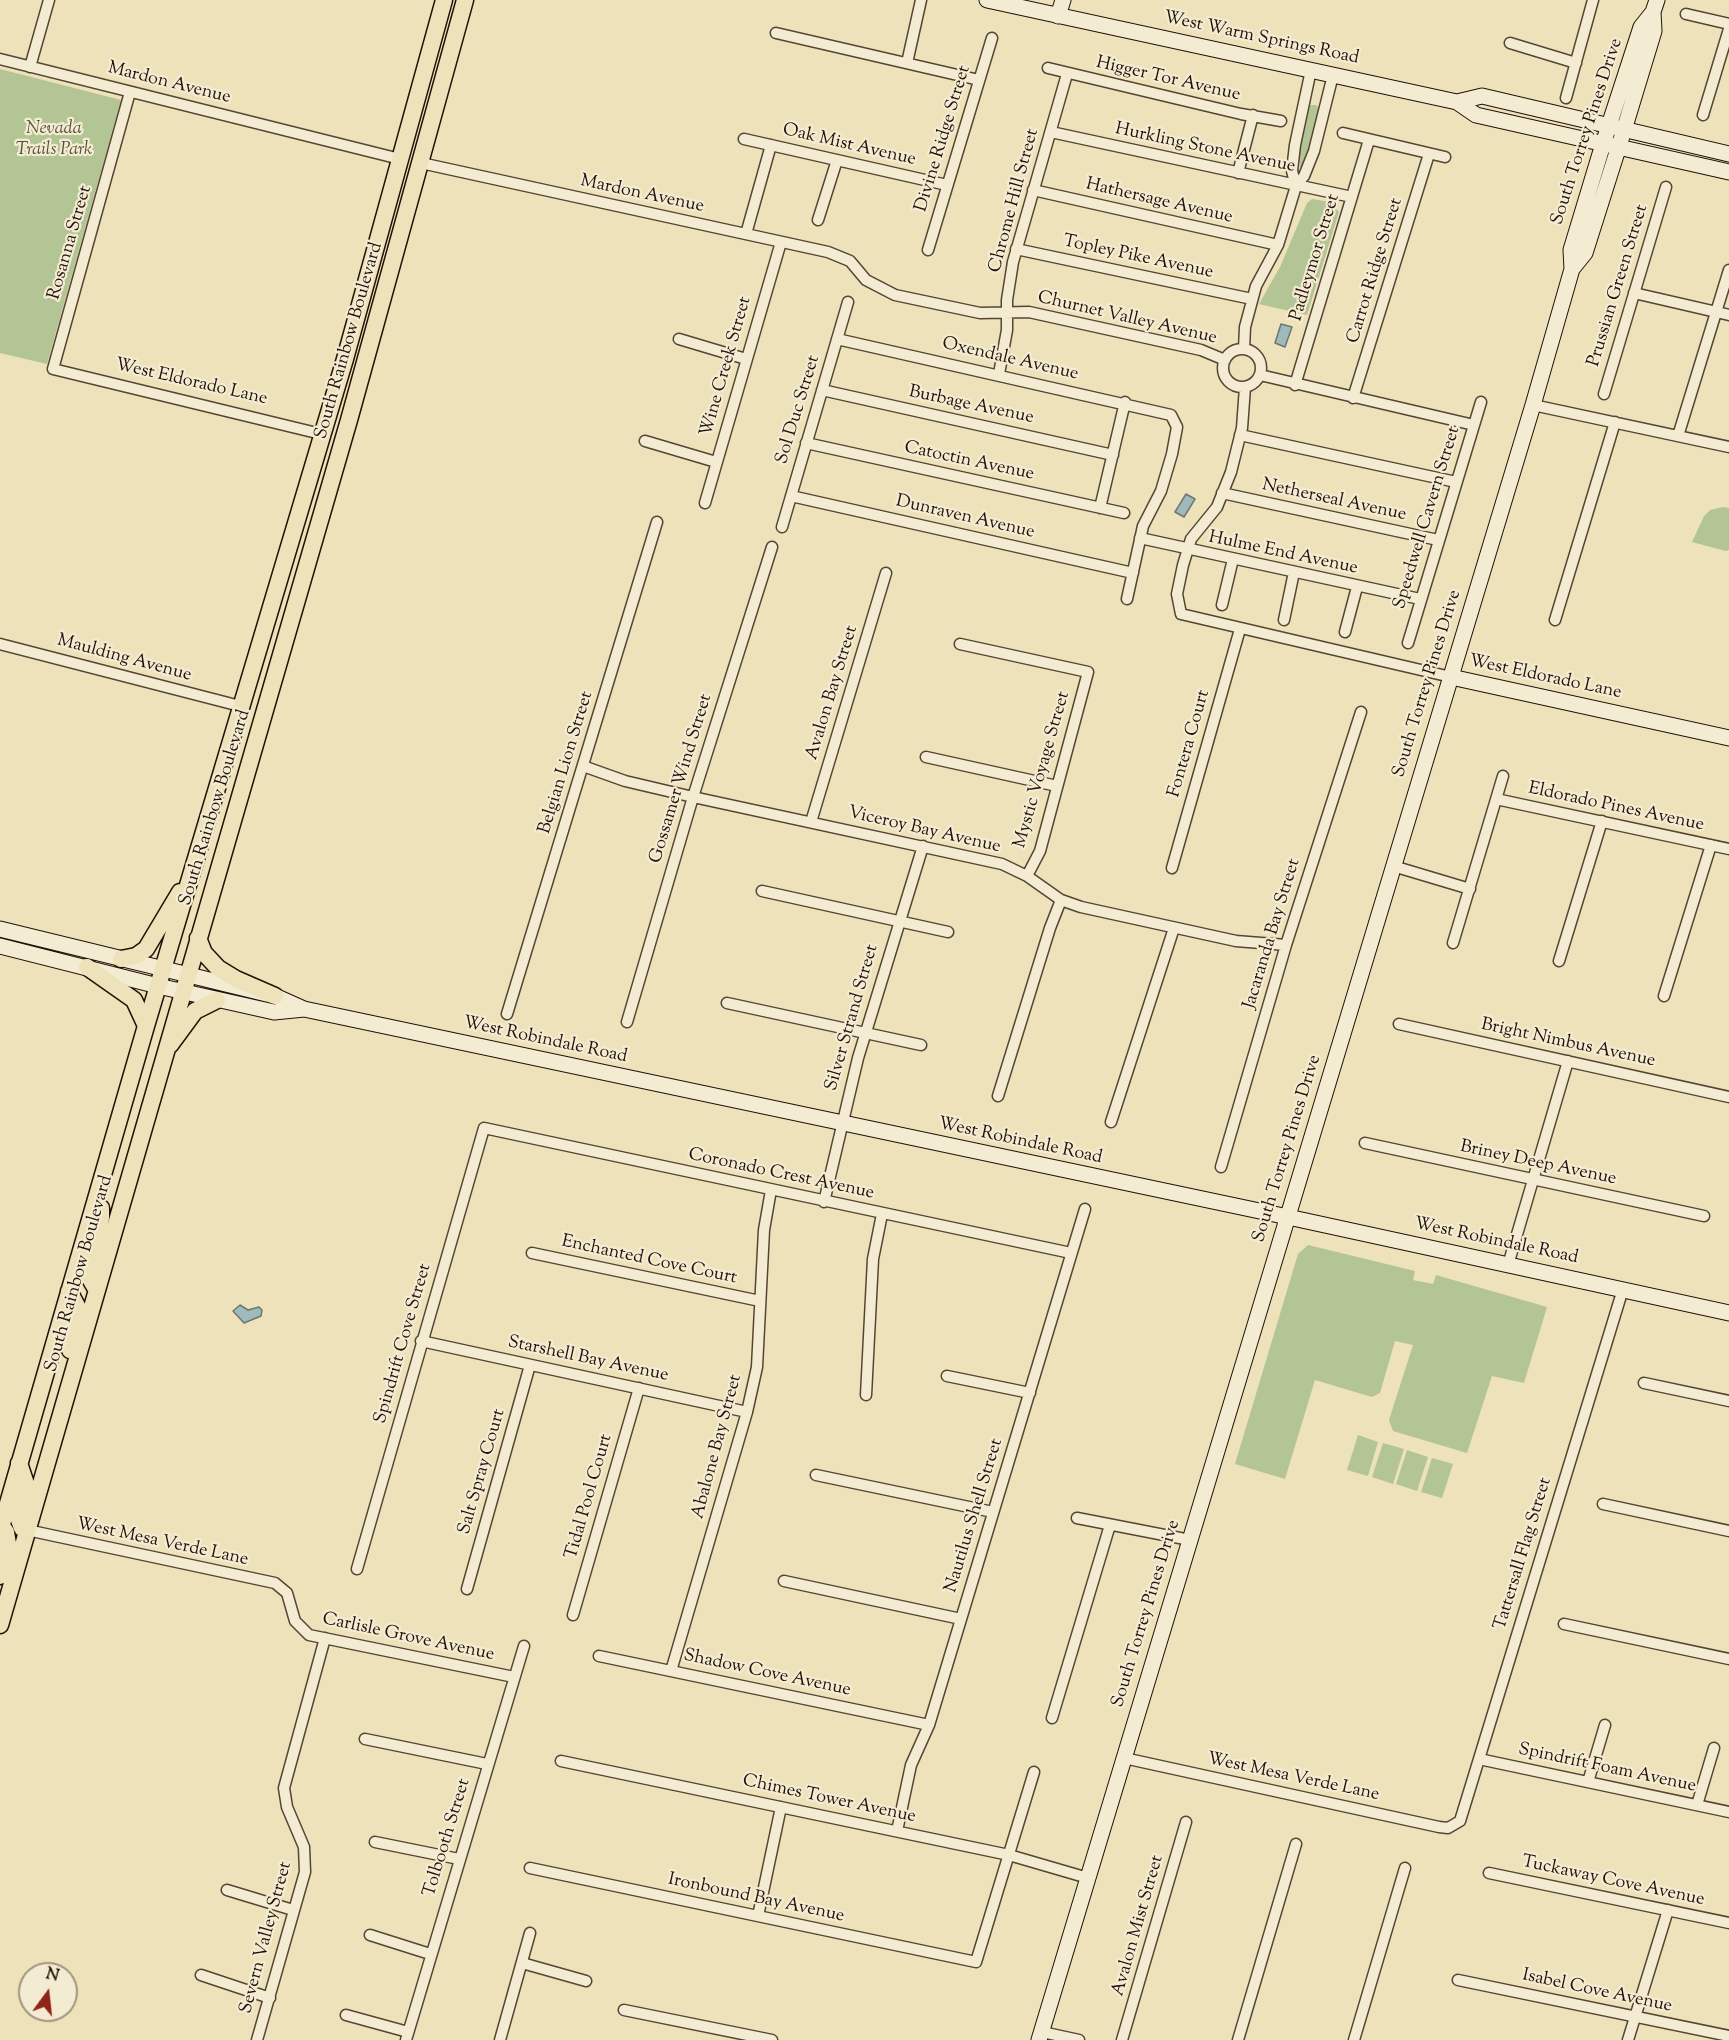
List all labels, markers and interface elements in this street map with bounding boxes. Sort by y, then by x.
street label: West Warm Springs Road [1161,8,1361,70]
street label: South Torrey Pines Drive [1548,36,1628,228]
street label: Higger Tor Avenue [1094,53,1242,107]
street label: Mardon Avenue [105,58,233,110]
street label: Divine Ridge Street [911,63,977,215]
park label: Nevada Trails Park [16,119,92,162]
street label: Hurkling Stone Avenue [1113,119,1297,179]
street label: Oak Mist Avenue [780,120,918,172]
street label: Chrome Hill Street [985,127,1045,275]
street label: Mardon Avenue [578,171,706,219]
street label: Hathersage Avenue [1083,175,1235,229]
street label: Rosanna Street [44,184,98,302]
street label: Padleymor Street [1286,192,1346,324]
street label: Carrot Ridge Street [1344,196,1408,346]
street label: Prussian Green Street [1584,202,1654,370]
street label: Topley Pike Avenue [1061,232,1215,284]
street label: South Rainbow Boulevard [312,240,388,442]
street label: Churnet Valley Avenue [1035,288,1219,350]
street label: Wine Creek Street [697,295,757,439]
street label: Oxendale Avenue [940,334,1080,386]
street label: Sol Duc Street [772,353,826,467]
street label: West Eldorado Lane [113,355,269,411]
street label: Burbage Avenue [907,382,1035,430]
street label: Speedwell Cavern Street [1390,424,1466,612]
street label: Catoctin Avenue [902,438,1036,486]
street label: Netherseal Avenue [1260,475,1408,527]
street label: Dunraven Avenue [894,492,1036,544]
street label: Hulme End Avenue [1206,528,1360,580]
street label: South Torrey Pines Drive [1389,588,1467,780]
street label: Avalon Bay Street [802,623,864,763]
street label: Maulding Avenue [54,631,194,687]
street label: West Eldorado Lane [1467,651,1623,705]
street label: Fontera Court [1164,688,1216,800]
street label: Belgian Lion Street [535,689,599,837]
street label: Mystic Voyage Street [1010,689,1076,851]
street label: Gossamer Wind Street [646,692,718,866]
street label: South Rainbow Boulevard [176,707,256,909]
street label: Eldorado Pines Avenue [1526,779,1706,837]
street label: Viceroy Bay Avenue [845,803,1003,859]
street label: Jacaranda Bay Street [1240,856,1306,1012]
street label: Silver Strand Street [822,942,884,1094]
street label: West Robindale Road [461,1013,629,1069]
street label: Bright Nimbus Avenue [1479,1015,1657,1073]
street label: South Torrey Pines Drive [1249,1053,1327,1245]
street label: West Robindale Road [936,1114,1104,1170]
street label: Briney Deep Avenue [1458,1137,1618,1191]
street label: Coronado Crest Avenue [686,1145,876,1205]
street label: South Rainbow Boulevard [42,1173,118,1375]
street label: West Robindale Road [1412,1214,1580,1270]
street label: Enchanted Cove Court [559,1232,739,1290]
street label: Spindrift Cove Street [371,1262,437,1426]
street label: Starshell Bay Avenue [506,1332,670,1388]
street label: Abalone Bay Street [688,1372,748,1522]
street label: Salt Spray Court [455,1407,511,1537]
street label: Tidal Pool Court [562,1432,618,1562]
street label: Nautilus Shell Street [941,1436,1009,1596]
street label: Tattersall Flag Street [1491,1475,1557,1633]
street label: West Mesa Verde Lane [74,1514,250,1572]
street label: South Torrey Pines Drive [1108,1518,1186,1710]
street label: Carlisle Grove Avenue [320,1609,496,1667]
street label: Shadow Cove Avenue [681,1646,853,1702]
street label: Spindrift Foam Avenue [1516,1740,1698,1798]
street label: West Mesa Verde Lane [1205,1749,1381,1807]
street label: Chimes Tower Avenue [740,1771,918,1829]
street label: Tolbooth Street [420,1776,476,1900]
street label: Tuckaway Cove Avenue [1520,1852,1706,1912]
street label: Avalon Mist Street [1109,1853,1169,1999]
street label: Severn Valley Street [236,1860,298,2016]
street label: Ironbound Bay Avenue [666,1870,846,1928]
north arrow [18,1962,78,2022]
text: N [43,1963,61,1989]
street label: Isabel Cove Avenue [1520,1966,1674,2018]

